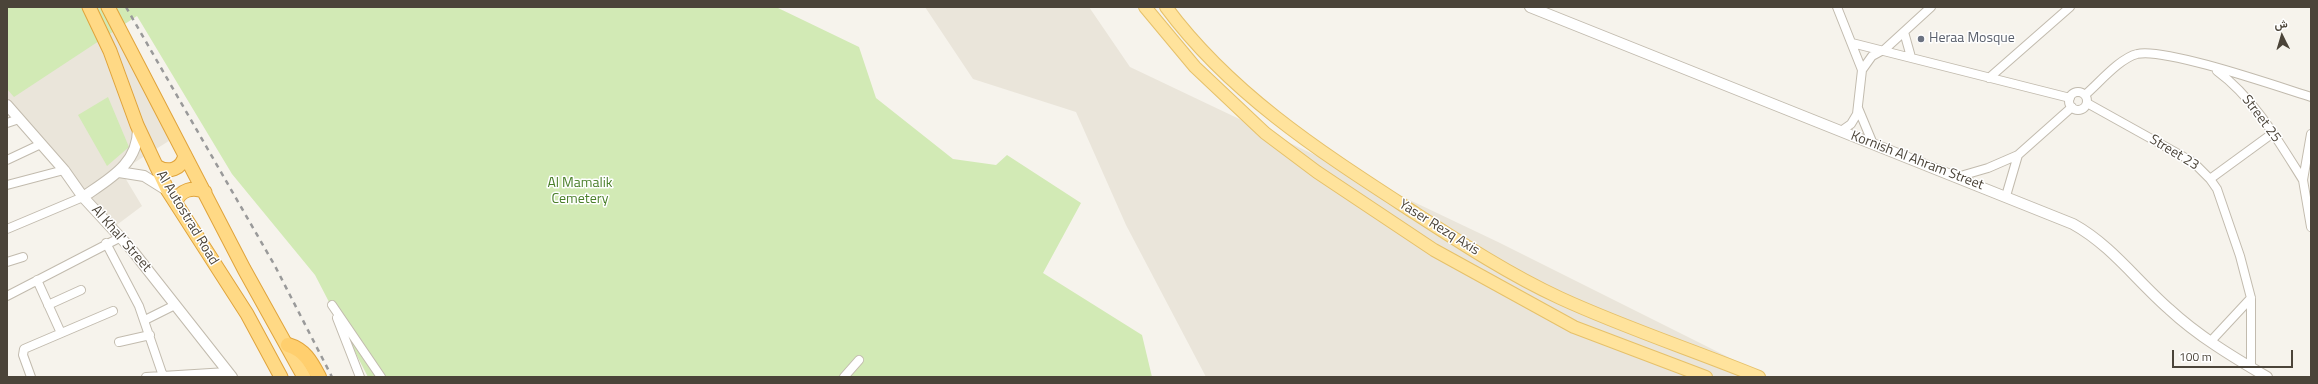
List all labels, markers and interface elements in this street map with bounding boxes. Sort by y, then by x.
north arrow [2262,16,2302,56]
text: ش [2274,16,2288,33]
place label: Heraa Mosque [1929,31,2015,47]
marker: Heraa Mosque [1916,34,1926,44]
street label: Street 25 [2238,92,2284,146]
street label: Kornish Al Ahram Street [1848,128,1986,194]
street label: Street 23 [2146,132,2202,174]
street label: Al Autostrad Road [152,168,222,268]
park label: Al Mamalik Cemetery [547,176,613,208]
street label: Yaser Rezq Axis [1396,197,1482,259]
street label: Al Khal' Street [88,202,154,276]
scale bar [2174,342,2295,368]
text: 100 m [2179,347,2212,366]

